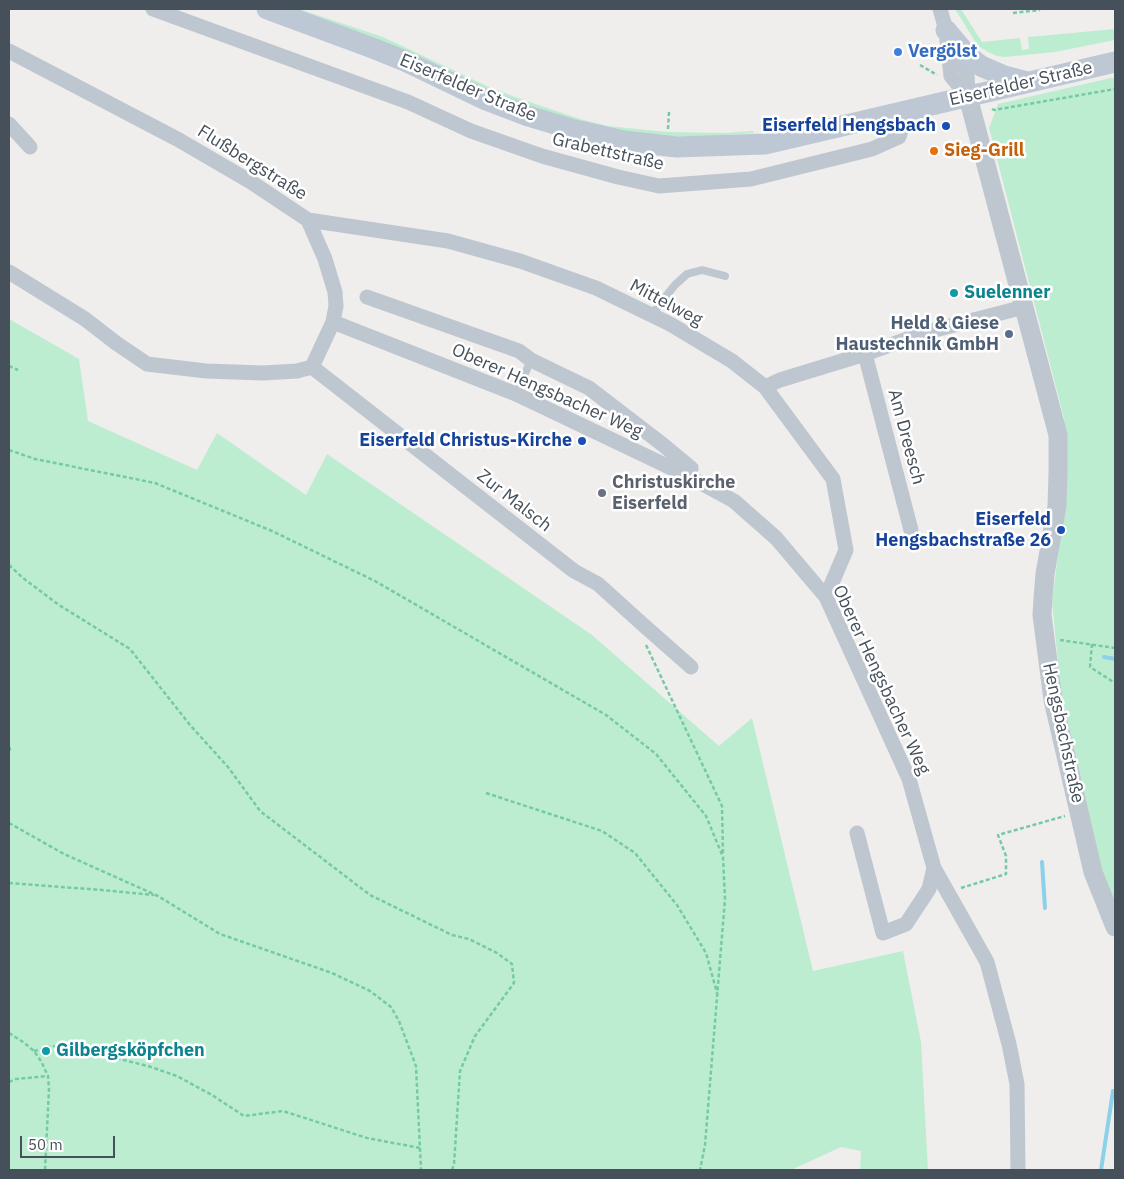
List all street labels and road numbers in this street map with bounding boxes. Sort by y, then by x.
street label: Eiserfelder Straße [396,49,540,127]
street label: Eiserfelder Straße [947,57,1095,111]
street label: Flußbergstraße [193,121,311,205]
street label: Grabettstraße [550,129,666,175]
street label: Mittelweg [626,275,706,331]
street label: Oberer Hengsbacher Weg [448,339,646,443]
street label: Am Dreesch [883,387,929,487]
street label: Zur Malsch [472,465,556,537]
street label: Oberer Hengsbacher Weg [828,582,934,778]
street label: Hengsbachstraße [1038,661,1088,805]

